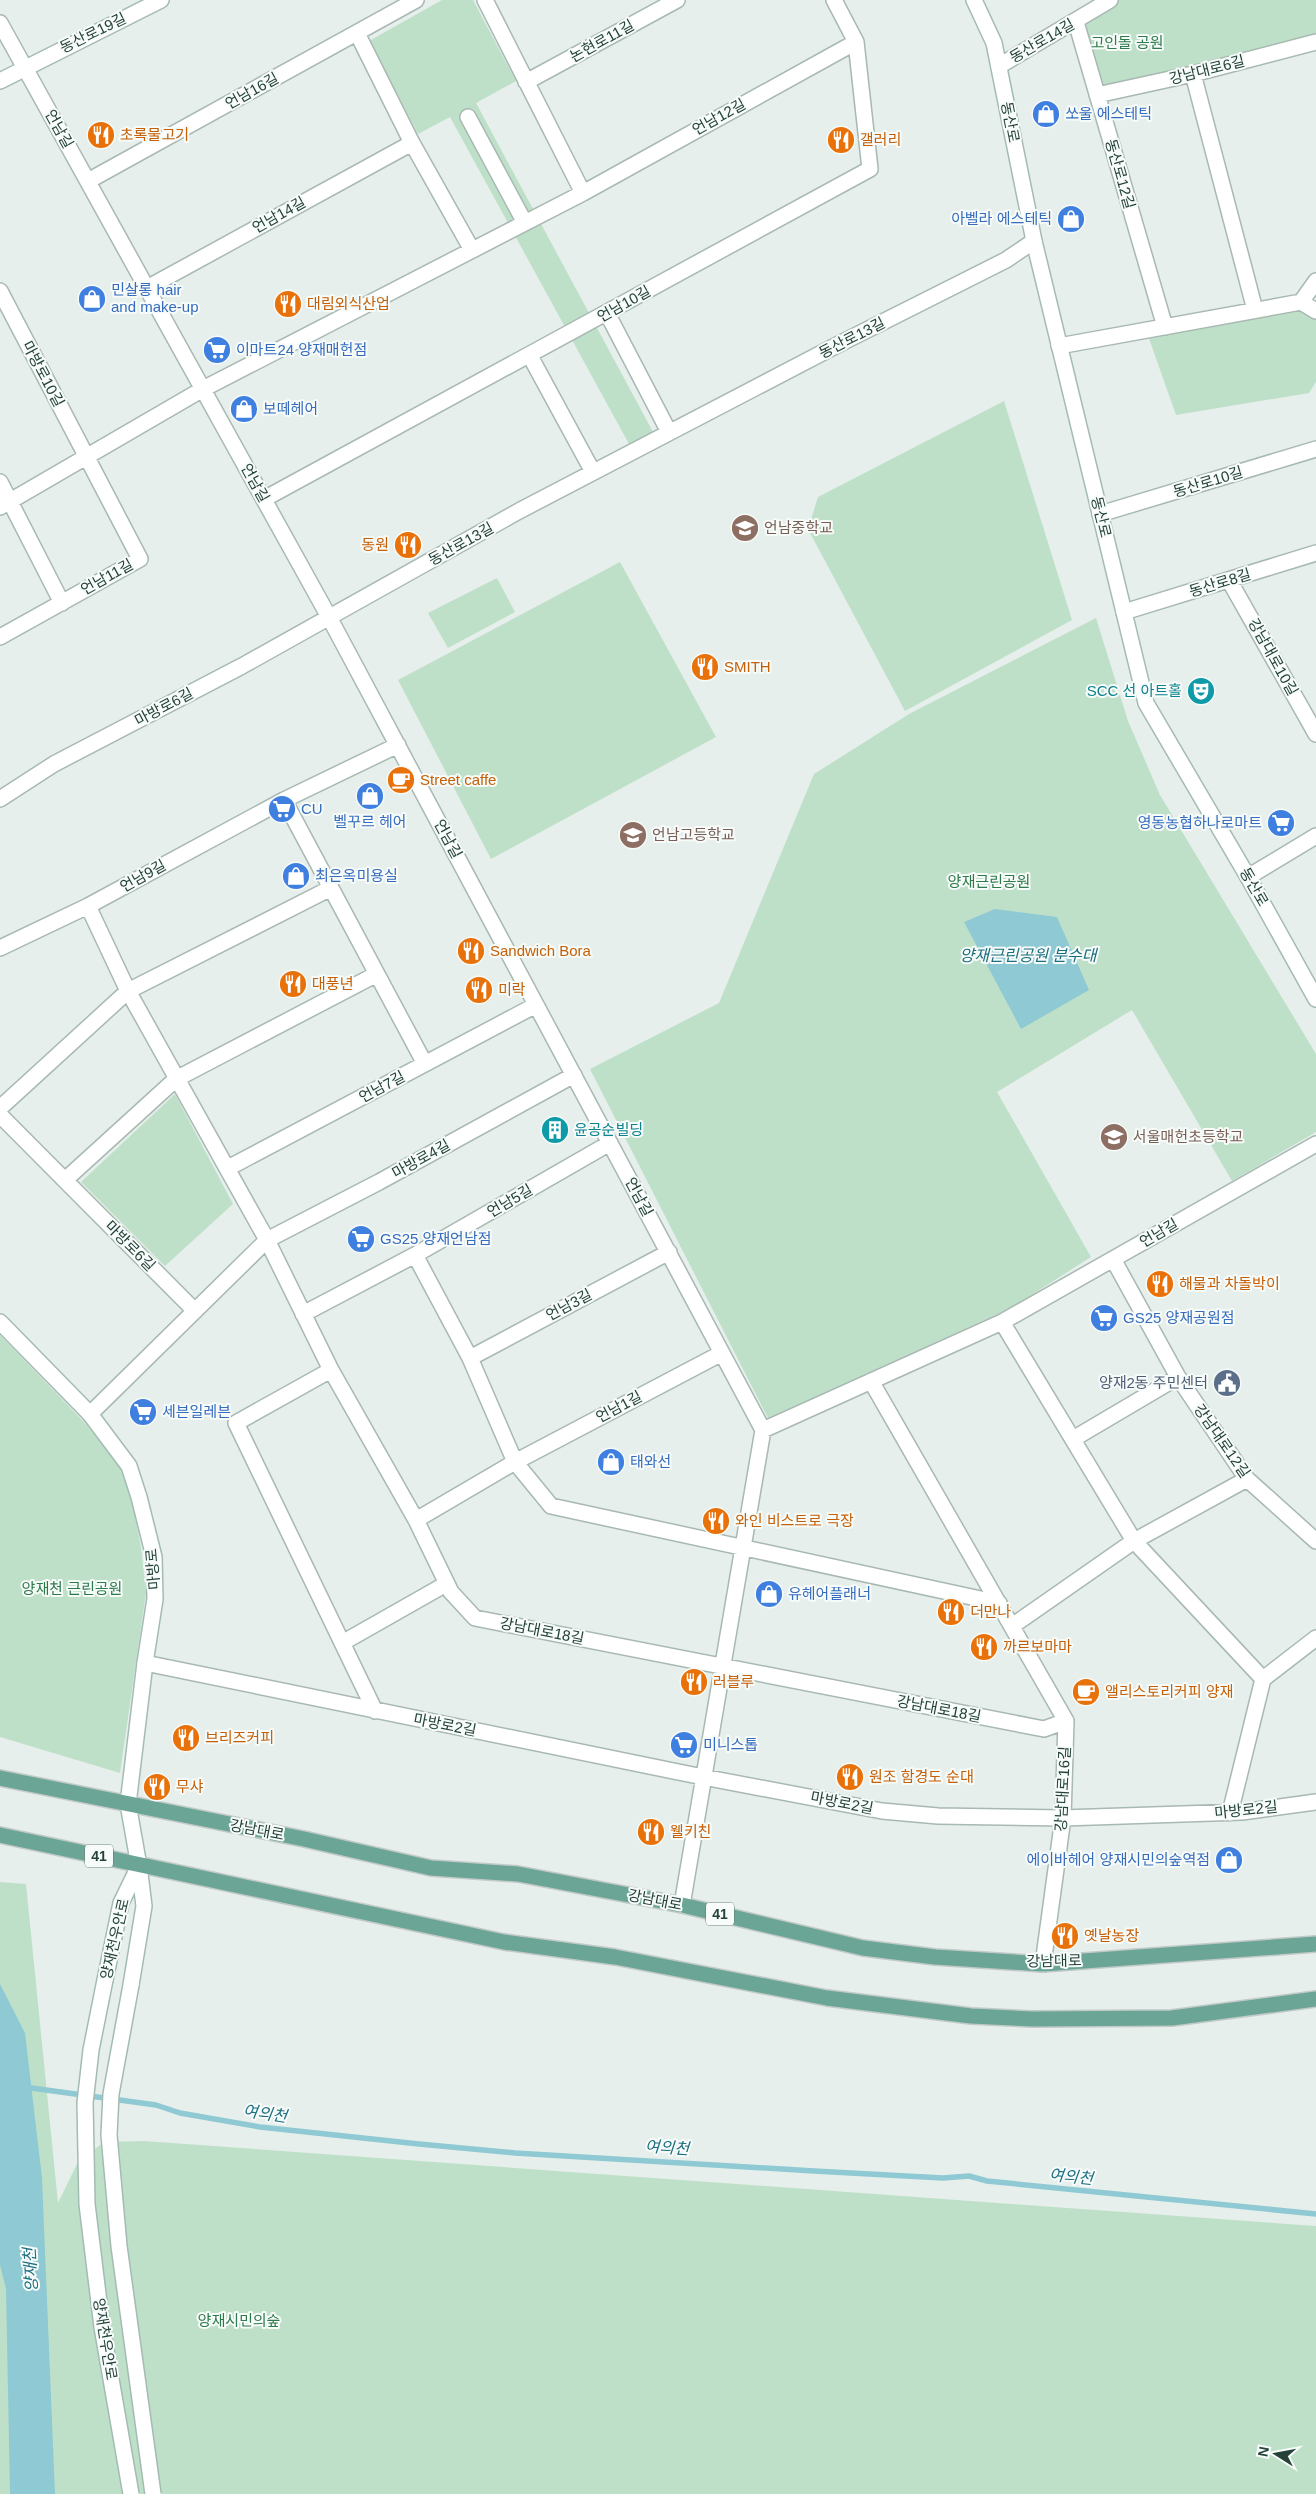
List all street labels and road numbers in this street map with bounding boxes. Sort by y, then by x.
street label: 동산로19길 [57,9,129,56]
street label: 동산로14길 [1006,15,1077,66]
street label: 논현로11길 [567,16,637,65]
street label: 강남대로6길 [1167,52,1246,87]
street label: 언남16길 [222,69,281,112]
street label: 언남12길 [689,95,748,138]
street label: 동산로 [998,100,1023,144]
street label: 언남길 [42,107,77,151]
street label: 동산로12길 [1102,137,1139,211]
street label: 언남14길 [249,193,308,236]
street label: 언남10길 [594,282,653,325]
street label: 동산로13길 [816,314,888,361]
street label: 마방로10길 [19,338,68,409]
street label: 언남길 [238,461,273,505]
street label: 동산로10길 [1171,463,1245,500]
street label: 동산로 [1088,495,1115,539]
street label: 동산로13길 [425,519,496,568]
street label: 언남11길 [78,555,136,598]
street label: 동산로8길 [1187,565,1253,600]
street label: 강남대로10길 [1245,615,1302,698]
street label: 마방로6길 [132,684,196,729]
street label: 언남길 [431,816,466,861]
street label: 언남9길 [117,856,169,895]
street label: 동산로 [1237,865,1272,909]
street label: 언남7길 [356,1067,408,1106]
street label: 마방로4길 [389,1136,453,1181]
street label: 언남길 [622,1174,657,1219]
street label: 언남5길 [484,1181,536,1220]
street label: 언남길 [1137,1215,1181,1250]
street label: 마방로6길 [102,1217,159,1274]
street label: 언남3길 [543,1285,595,1324]
street label: 언남1길 [593,1387,645,1426]
street label: 강남대로12길 [1191,1401,1254,1481]
street label: 마방로 [142,1548,163,1590]
street label: 강남대로18길 [498,1614,586,1647]
street label: 강남대로18길 [895,1692,983,1725]
street label: 마방로2길 [412,1710,478,1739]
street label: 강남대로16길 [1052,1746,1073,1832]
street label: 마방로2길 [809,1788,875,1817]
street label: 마방로2길 [1213,1798,1278,1821]
street label: 강남대로 [228,1816,286,1843]
road number: 41 [85,1844,113,1868]
street label: 강남대로 [626,1886,684,1913]
street label: 양재천우안로 [97,1897,132,1981]
road number: 41 [706,1902,734,1926]
street label: 강남대로 [1026,1952,1082,1969]
street label: 양재천우안로 [91,2297,120,2381]

